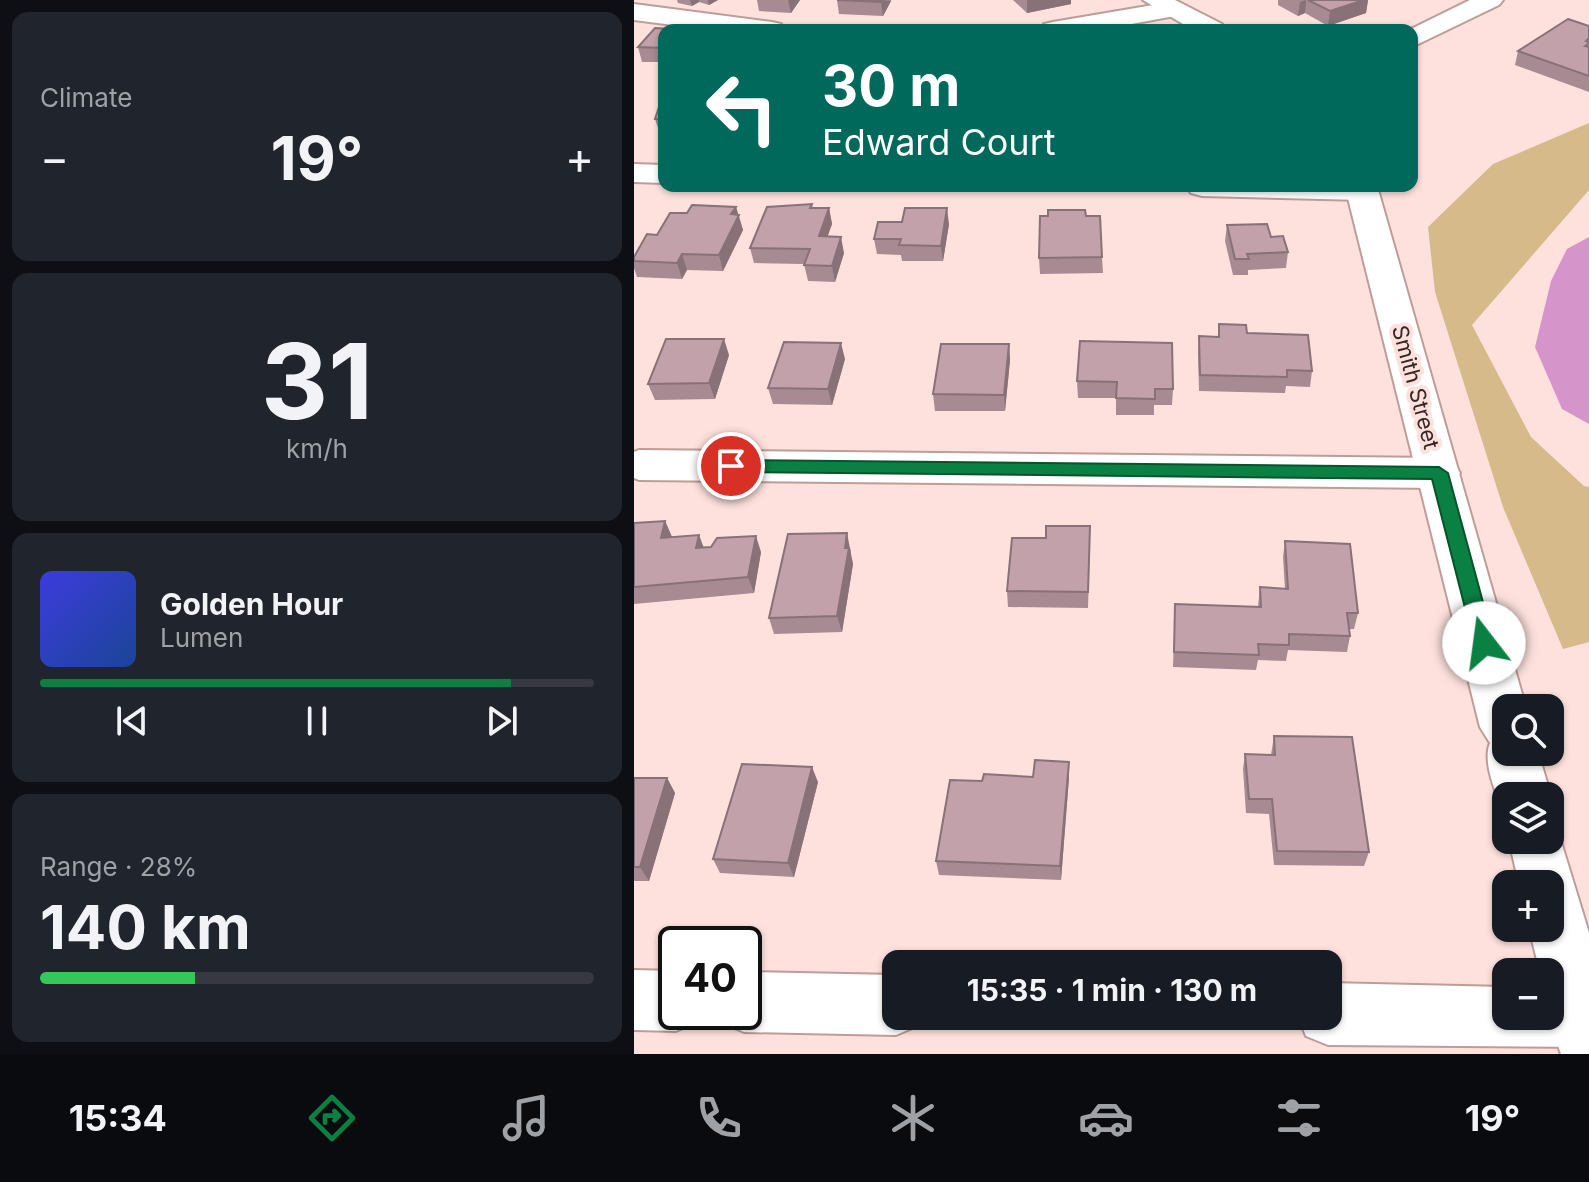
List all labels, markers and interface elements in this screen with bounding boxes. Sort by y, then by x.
text: 30 m [822,52,960,120]
icon: left [690,56,794,160]
text: Climate [40,82,132,113]
text: Edward Court [822,120,1056,164]
text: 19° [271,122,363,194]
text: − [40,131,69,185]
text: + [565,131,594,185]
text: 31 [261,318,373,444]
street label: Smith Street [1387,322,1445,452]
pin [697,432,765,500]
text: km/h [286,433,348,464]
icon: arrive [709,444,753,488]
text: Golden Hour [160,586,343,622]
position arrow [1442,601,1526,685]
text: Lumen [160,622,243,653]
map controls [1492,694,1564,1030]
button: search [1492,694,1564,766]
icon: previous [110,699,154,743]
icon: pause [295,699,339,743]
icon: next [480,699,524,743]
button: layers [1492,782,1564,854]
text: Range · 28% [40,851,197,882]
button: + [1492,870,1564,942]
text: 140 km [40,891,251,963]
speed limit sign: 40 [658,926,762,1030]
button: − [1492,958,1564,1030]
text: 15:35 · 1 min · 130 m [967,972,1257,1008]
icon: directions [304,1090,360,1146]
icon: music [498,1090,554,1146]
icon: phone [691,1090,747,1146]
icon: climate [885,1090,941,1146]
icon: car [1078,1090,1134,1146]
icon: filters [1271,1090,1327,1146]
text: 15:34 [69,1096,167,1140]
text: 19° [1465,1096,1520,1140]

